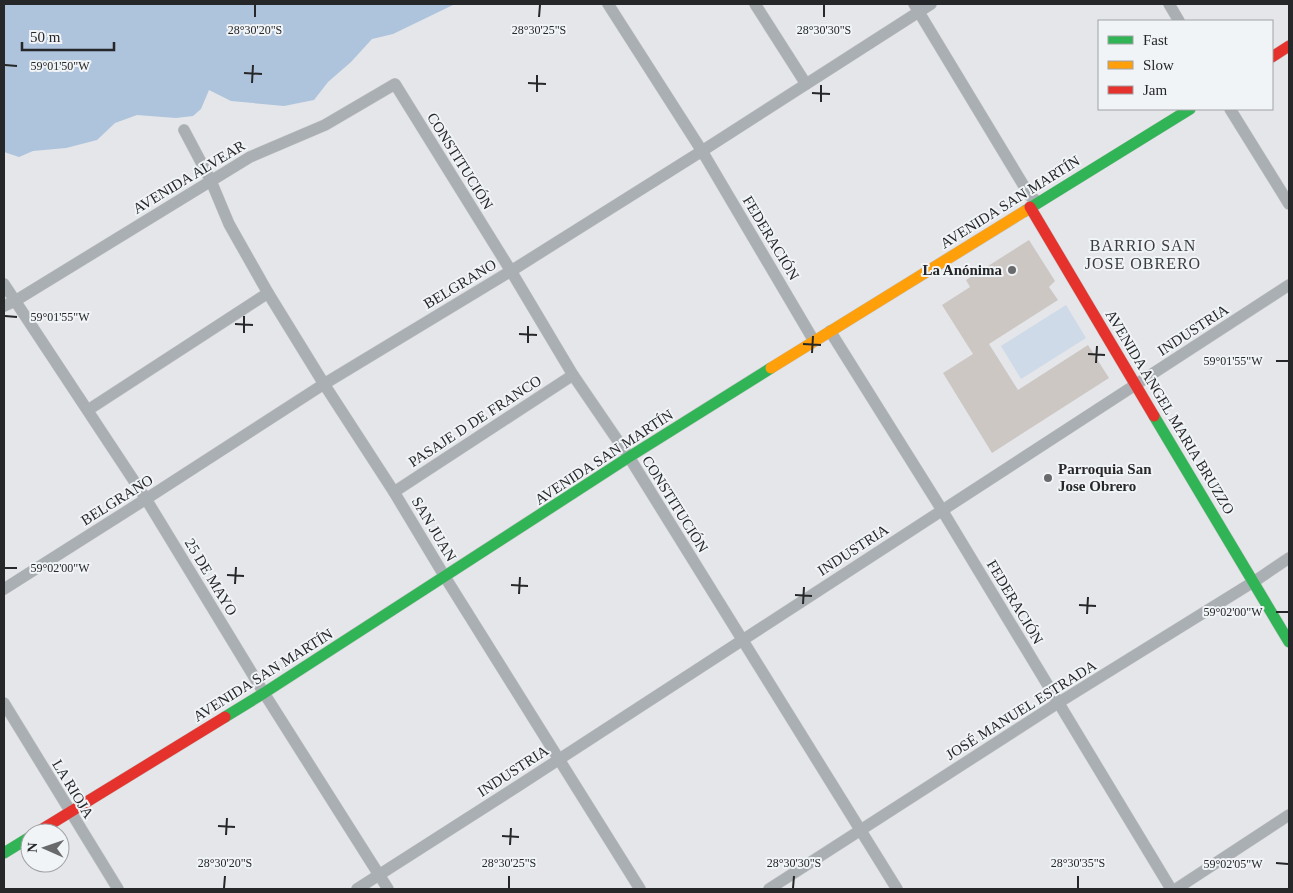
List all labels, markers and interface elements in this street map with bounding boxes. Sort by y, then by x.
scale bar [22,20,115,52]
legend [1098,20,1273,110]
text: 28°30'20"S [228,23,282,37]
text: 28°30'25"S [512,23,566,37]
text: 28°30'30"S [797,23,851,37]
text: 50 m [30,29,61,45]
text: Fast [1143,32,1169,48]
text: Slow [1143,57,1174,73]
text: 59°01'50"W [30,59,90,73]
text: Jam [1143,82,1167,98]
street label: CONSTITUCIÓN [424,110,496,212]
street label: AVENIDA ALVEAR [130,137,248,217]
street label: AVENIDA SAN MARTÍN [937,152,1083,252]
street label: FEDERACIÓN [740,193,802,283]
district label: BARRIO SAN JOSE OBRERO [1085,237,1201,272]
street label: BELGRANO [421,256,499,312]
place label: La Anónima [922,262,1002,278]
marker: La Anónima [1006,264,1018,276]
street label: INDUSTRIA [1155,301,1231,359]
street label: AVENIDA ANGEL MARIA BRUZZO [1103,307,1238,517]
text: 59°01'55"W [30,310,90,324]
text: 59°01'55"W [1203,354,1263,368]
street label: PASAJE D DE FRANCO [406,372,544,470]
street label: AVENIDA SAN MARTÍN [532,406,676,508]
street label: CONSTITUCIÓN [639,453,711,555]
place label: Parroquia San Jose Obrero [1058,461,1152,494]
street label: BELGRANO [78,471,156,528]
marker: Parroquia San Jose Obrero [1042,472,1054,484]
street label: SAN JUAN [409,494,460,564]
street label: INDUSTRIA [815,521,891,579]
street label: 25 DE MAYO [182,536,240,619]
street label: FEDERACIÓN [984,557,1046,647]
text: 59°02'00"W [30,561,90,575]
text: 59°02'00"W [1203,605,1263,619]
street label: AVENIDA SAN MARTÍN [190,625,336,725]
street label: JOSÉ MANUEL ESTRADA [943,657,1099,763]
street label: INDUSTRIA [475,742,551,800]
street label: LA RIOJA [49,757,97,821]
north arrow [20,823,70,873]
text: N [25,842,40,853]
text: 28°30'20"S [198,856,252,870]
text: 28°30'25"S [482,856,536,870]
text: 28°30'30"S [767,856,821,870]
text: 28°30'35"S [1051,856,1105,870]
text: 59°02'05"W [1203,857,1263,871]

